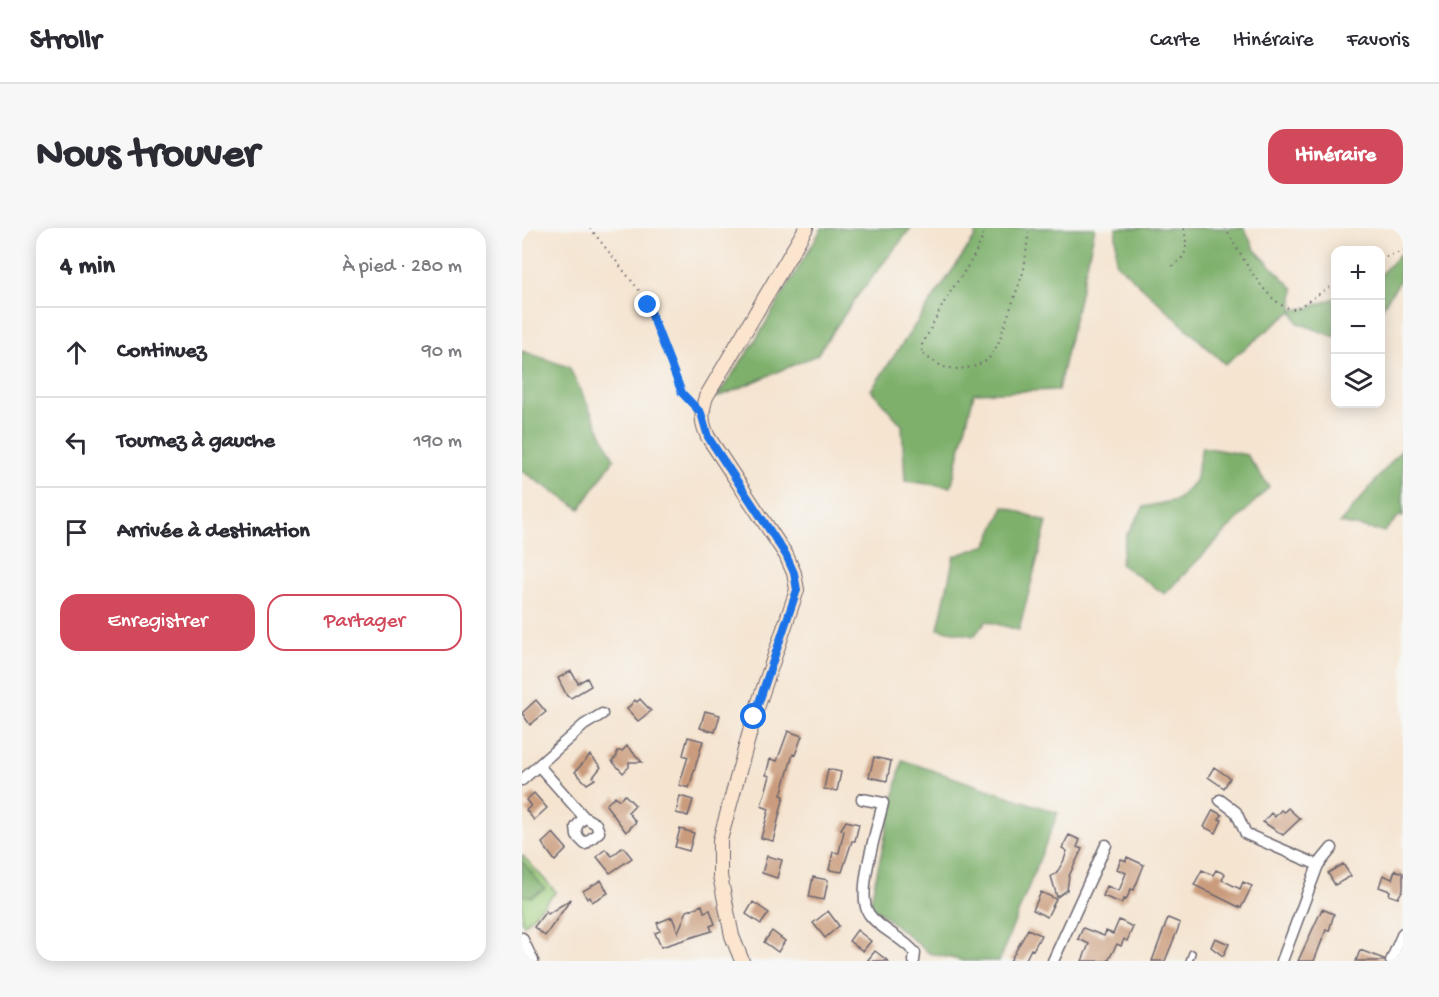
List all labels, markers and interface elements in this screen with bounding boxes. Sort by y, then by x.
text: Strollr [30,25,101,58]
text: Carte [1150,29,1200,54]
text: Itinéraire [1233,29,1314,54]
text: Favoris [1347,29,1409,54]
button: Itinéraire [1268,129,1403,184]
text: Nous trouver [36,132,259,181]
map controls [1331,246,1385,408]
button: + [1331,246,1385,300]
text: 4 min [60,252,115,283]
text: À pied · 280 m [342,256,462,279]
route end [634,291,660,317]
button: − [1331,300,1385,354]
icon: ahead [60,336,93,369]
text: Continuez [117,339,206,365]
text: 90 m [422,341,462,364]
button: layers [1331,354,1385,408]
icon: left [60,426,93,459]
text: Tournez à gauche [117,429,275,455]
text: 190 m [414,431,462,454]
icon: arrive [60,516,93,549]
text: Arrivée à destination [117,519,310,545]
button: Enregistrer [60,594,255,651]
button: Partager [267,594,462,651]
route start [740,703,766,729]

